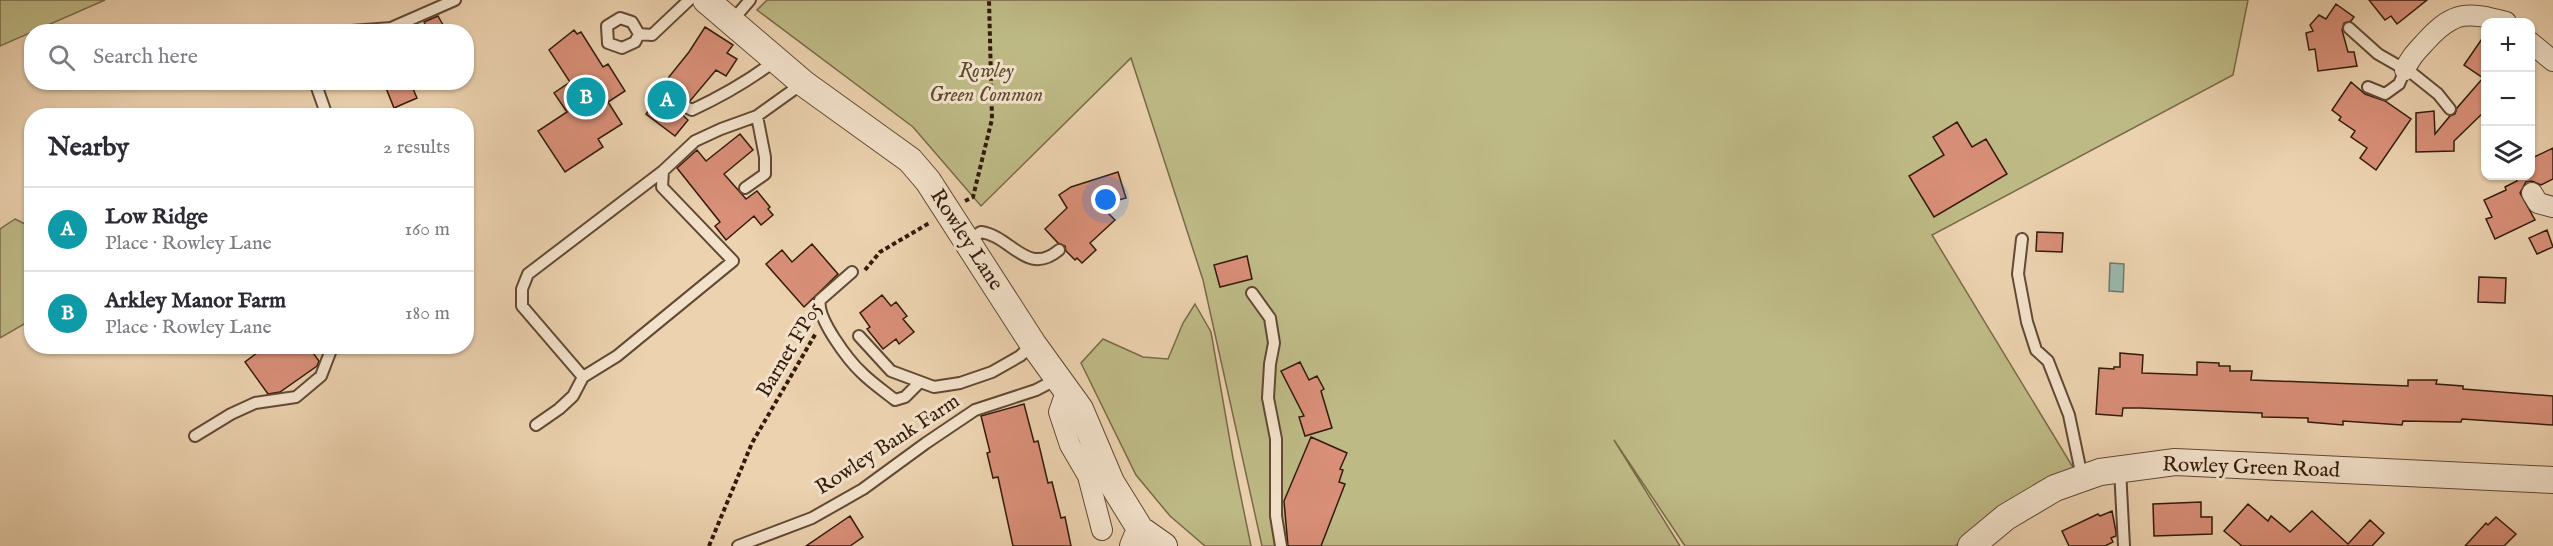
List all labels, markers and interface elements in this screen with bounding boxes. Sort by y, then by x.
map controls [2481,18,2535,180]
button: + [2481,18,2535,72]
search box [24,24,474,90]
icon: search [45,41,78,74]
text: Search here [93,43,198,71]
park label: Rowley Green Common [929,58,1043,109]
button: − [2481,72,2535,126]
pin: B [566,74,606,120]
pin: A [648,78,686,122]
button: layers [2481,126,2535,180]
text: Nearby [48,131,129,164]
text: 2 results [383,135,450,160]
street label: Rowley Lane [923,184,1009,296]
your location [1091,185,1120,214]
text: Low Ridge [105,203,208,231]
text: A [61,217,74,242]
text: 160 m [404,217,450,242]
text: Place · Rowley Lane [105,231,272,256]
text: Arkley Manor Farm [105,287,286,315]
street label: Barnet FP05 [751,297,829,403]
text: B [61,301,74,326]
text: 180 m [405,301,450,326]
text: Place · Rowley Lane [105,315,272,340]
street label: Rowley Bank Farm [811,388,965,502]
street label: Rowley Green Road [2162,451,2341,485]

